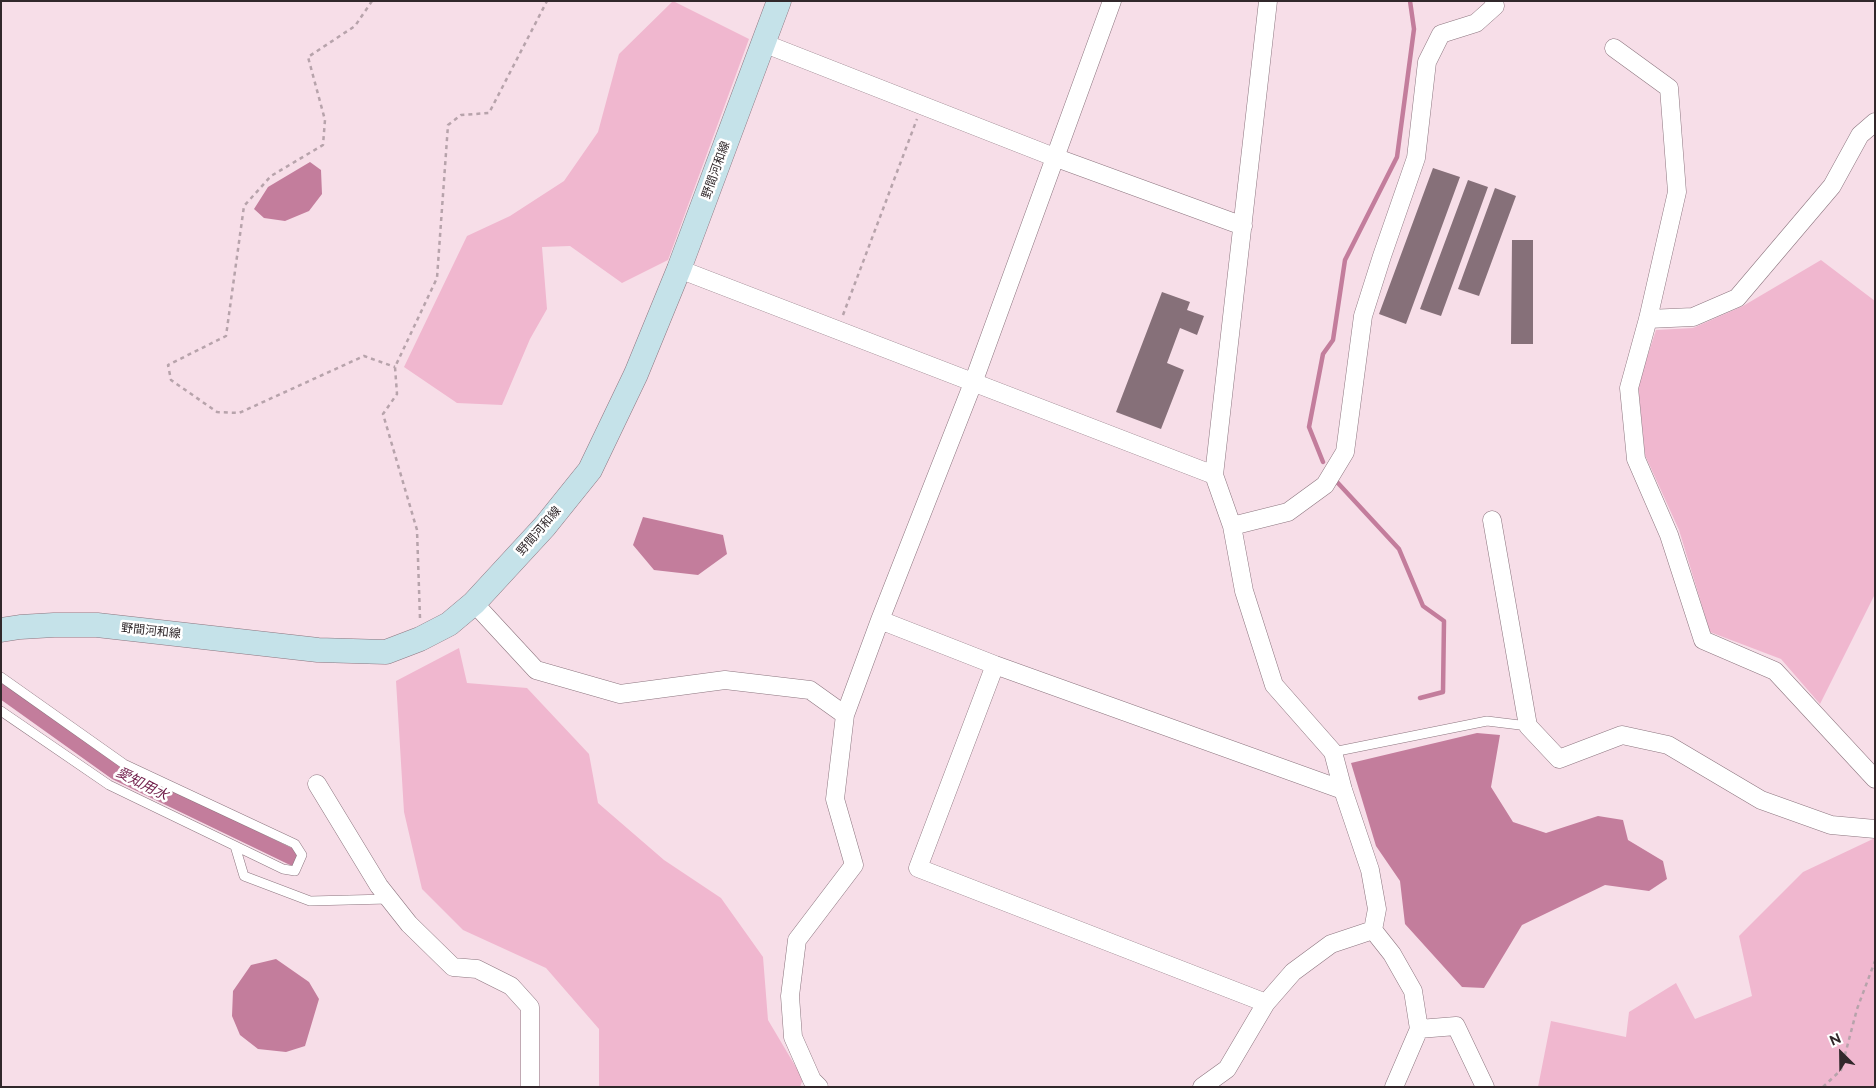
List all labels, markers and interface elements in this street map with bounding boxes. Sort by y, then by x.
street label: 野間河和線 [699,139,733,201]
street label: 野間河和線 [514,504,564,558]
street label: 野間河和線 [120,621,182,641]
water label: 愛知用水 [113,764,171,804]
north arrow [1816,1028,1866,1078]
text: N [1827,1030,1843,1049]

